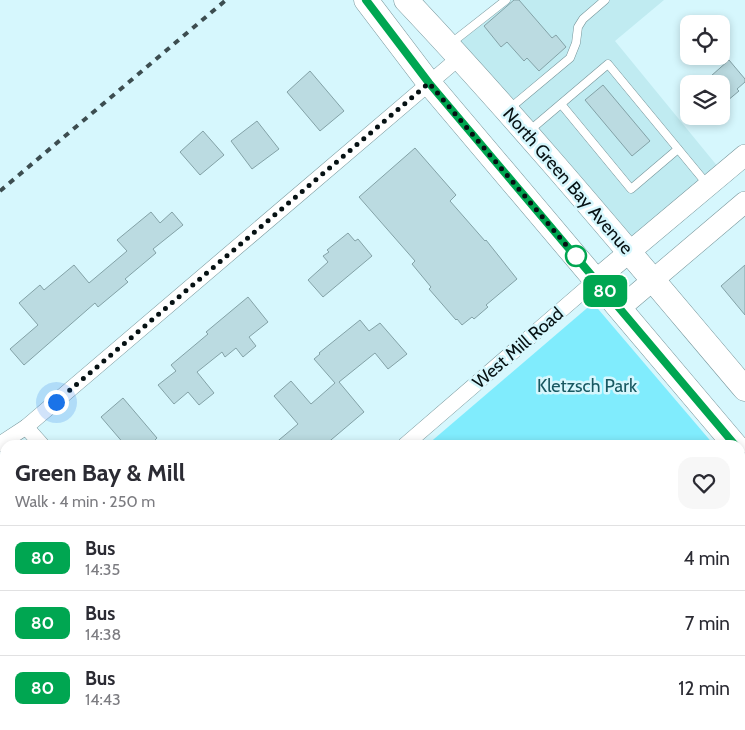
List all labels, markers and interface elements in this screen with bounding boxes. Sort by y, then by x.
map controls [680,15,730,125]
button: locate [680,15,730,65]
button: layers [680,75,730,125]
street label: North Green Bay Avenue [498,103,638,259]
unlabelled marker [565,245,587,267]
line badge: 80 [582,275,628,307]
text: 80 [593,280,617,302]
street label: West Mill Road [468,303,568,393]
park label: Kletzsch Park [537,375,638,397]
your location [44,390,69,415]
button: heart [678,457,730,509]
text: Green Bay & Mill [15,458,185,487]
text: Walk · 4 min · 250 m [15,492,155,511]
text: Bus [85,537,115,560]
text: 80 [31,547,54,569]
text: 4 min [683,547,730,570]
text: 14:35 [85,560,120,579]
text: Bus [85,602,115,625]
text: 80 [31,612,54,634]
text: 7 min [685,612,730,635]
text: 14:38 [85,625,121,644]
text: Bus [85,667,115,690]
text: 80 [31,677,54,699]
text: 12 min [678,677,730,700]
text: 14:43 [85,690,121,709]

